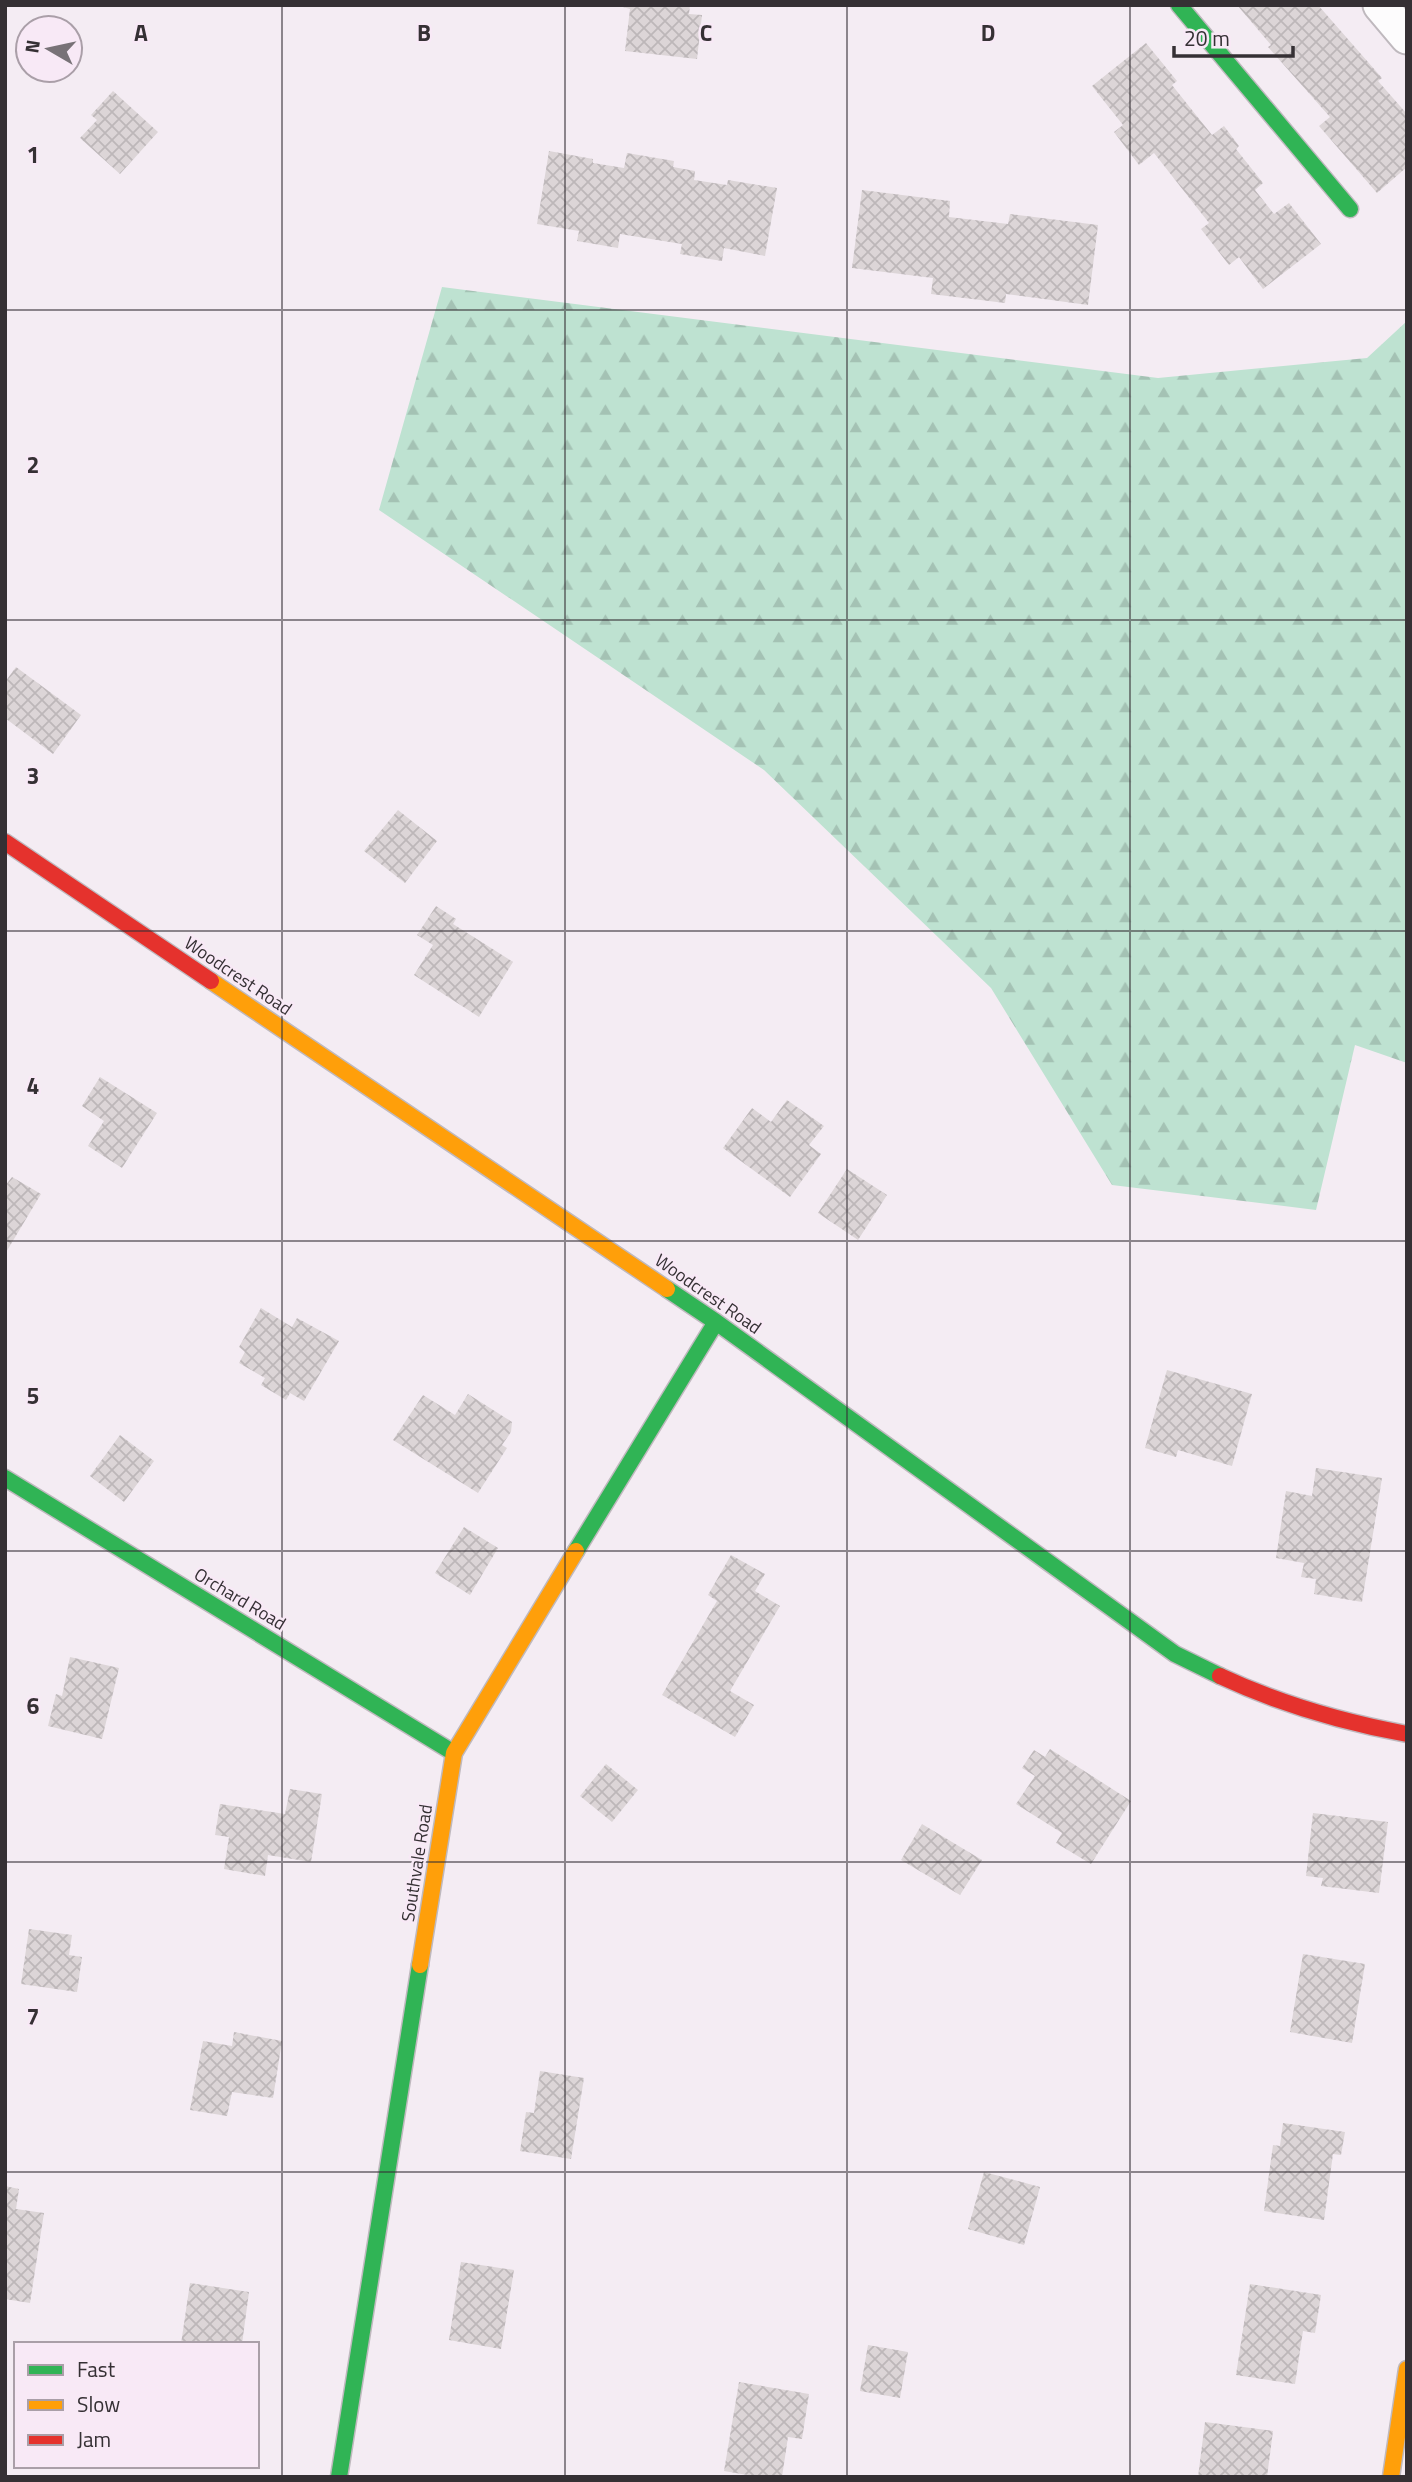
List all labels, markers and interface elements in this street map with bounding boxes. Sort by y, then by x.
north arrow [14,14,84,84]
scale bar [1174,14,1293,58]
text: A [134,15,148,50]
text: B [417,15,431,50]
text: C [700,15,712,50]
text: D [981,15,995,50]
text: 20 m [1184,22,1230,54]
text: N [16,37,47,55]
text: 1 [27,137,39,172]
text: 2 [27,447,39,482]
text: 3 [27,758,39,793]
street label: Woodcrest Road [179,930,298,1022]
text: 4 [27,1068,39,1103]
street label: Woodcrest Road [649,1247,767,1340]
text: 5 [27,1378,39,1413]
street label: Orchard Road [189,1560,291,1637]
text: 6 [27,1688,40,1723]
street label: Southvale Road [394,1802,439,1924]
text: 7 [27,1999,39,2034]
legend [14,2342,259,2468]
text: Fast [77,2353,116,2385]
text: Slow [77,2388,120,2420]
text: Jam [77,2423,111,2455]

